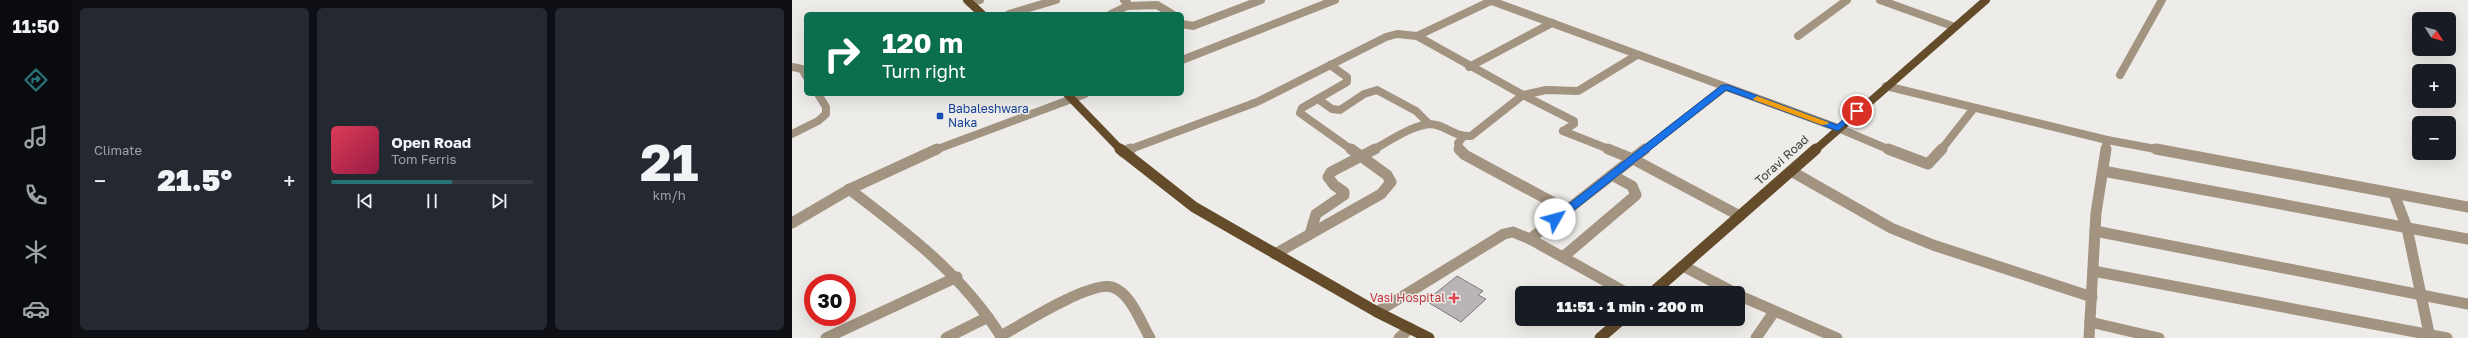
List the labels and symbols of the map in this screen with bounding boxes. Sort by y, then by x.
north arrow [2412,12,2456,56]
pin [1840,94,1874,128]
place label: Babaleshwara Naka [948,101,1029,130]
marker: Babaleshwara Naka [935,111,945,121]
street label: Toravi Road [1752,132,1812,188]
position arrow [1534,198,1576,240]
speed limit sign: 30 [804,274,856,326]
place label: Vasi Hospital [1370,290,1445,305]
marker: Vasi Hospital [1448,292,1460,304]

